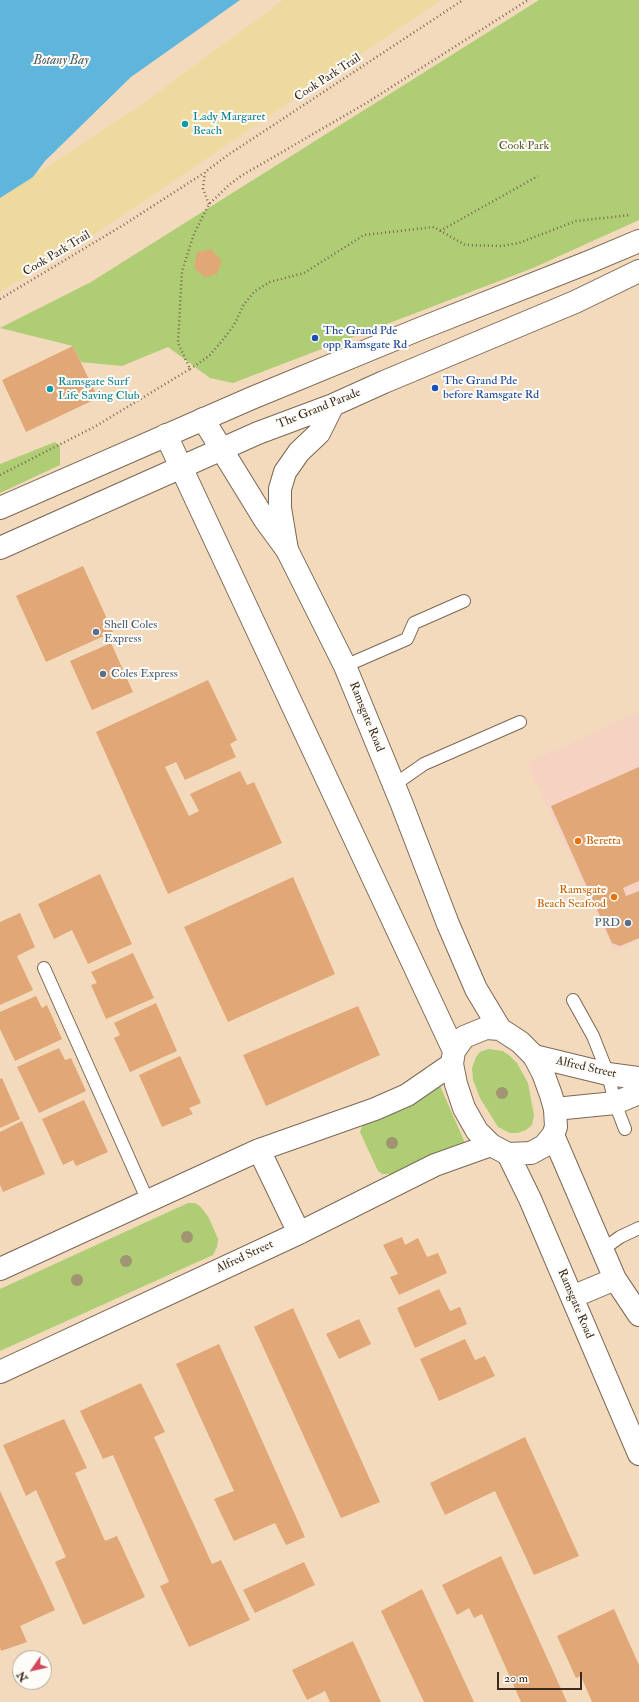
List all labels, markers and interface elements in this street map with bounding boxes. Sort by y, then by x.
street label: Cook Park Trail [292,51,364,105]
water label: Botany Bay [33,53,89,69]
place label: Lady Margaret Beach [193,110,265,138]
marker: Lady Margaret Beach [180,119,190,129]
park label: Cook Park [499,139,549,153]
street label: Cook Park Trail [21,228,93,280]
place label: The Grand Pde opp Ramsgate Rd [323,324,407,352]
marker: The Grand Pde opp Ramsgate Rd [310,333,320,343]
place label: The Grand Pde before Ramsgate Rd [443,374,539,402]
place label: Ramsgate Surf Life Saving Club [58,375,140,403]
marker: The Grand Pde before Ramsgate Rd [430,383,440,393]
marker: Ramsgate Surf Life Saving Club [45,384,55,394]
street label: The Grand Parade [275,386,363,432]
place label: Shell Coles Express [104,618,157,646]
marker: Shell Coles Express [91,627,101,637]
place label: Coles Express [111,667,178,681]
marker: Coles Express [98,669,108,679]
street label: Ramsgate Road [345,680,387,754]
place label: Beretta [586,834,621,848]
marker: Beretta [573,836,583,846]
place label: Ramsgate Beach Seafood [537,883,606,911]
marker: Ramsgate Beach Seafood [609,892,619,902]
place label: PRD [595,916,620,930]
marker: PRD [623,918,633,928]
street label: Alfred Street [554,1054,618,1082]
street label: Alfred Street [214,1238,276,1276]
street label: Ramsgate Road [554,1267,596,1341]
north arrow [12,1650,52,1690]
scale bar [499,1664,584,1690]
text: N [14,1669,31,1684]
text: 20 m [504,1671,528,1686]

